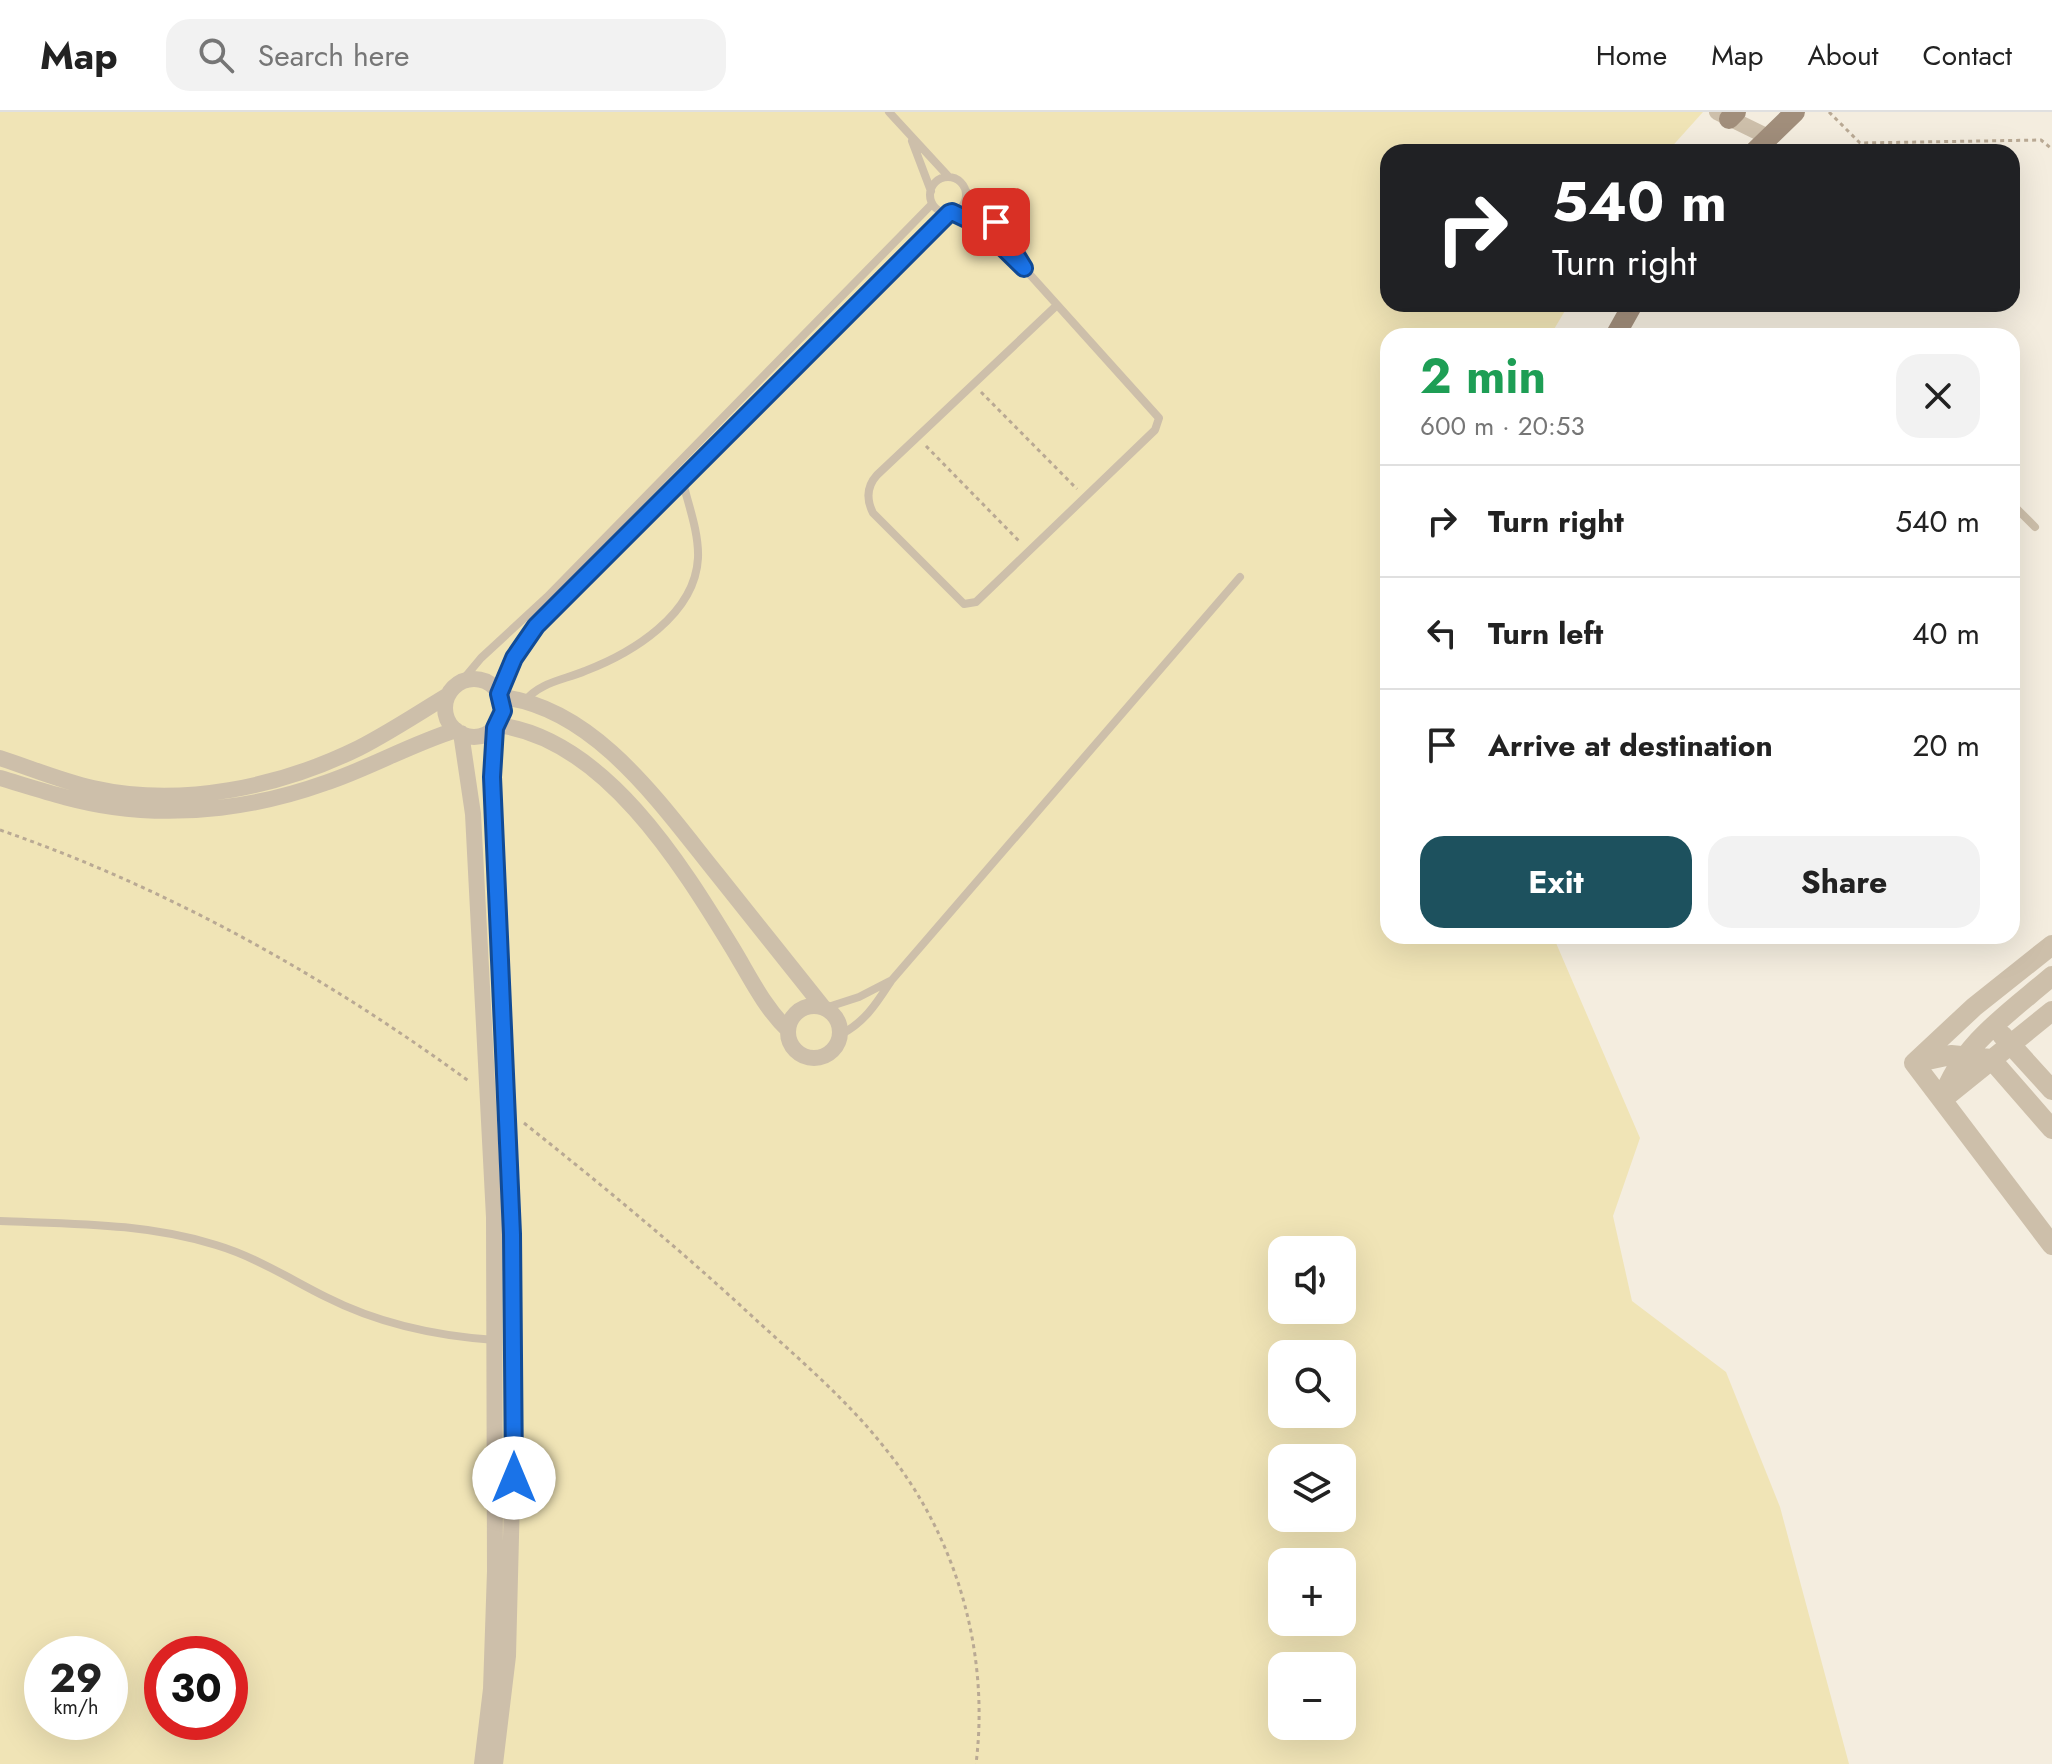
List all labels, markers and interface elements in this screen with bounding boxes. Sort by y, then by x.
search box [166,19,726,91]
text: Map [40,28,118,83]
icon: search [194,33,238,77]
text: Search here [258,34,410,77]
text: Home [1596,35,1667,76]
text: Map [1711,35,1763,76]
text: About [1807,35,1879,76]
text: Contact [1923,35,2012,76]
text: 540 m [1552,161,1727,242]
icon: right [1420,176,1524,280]
pin [962,188,1030,256]
icon: arrive [974,200,1018,244]
text: Turn right [1552,236,1697,288]
text: 2 min [1420,342,1546,411]
button: close [1896,354,1980,438]
text: 600 m · 20:53 [1420,407,1585,445]
icon: right [1420,499,1464,543]
text: Turn right [1488,500,1624,543]
text: 540 m [1895,500,1980,543]
icon: left [1420,611,1464,655]
text: Turn left [1488,612,1603,655]
text: 40 m [1912,612,1980,655]
icon: arrive [1420,723,1464,767]
text: Arrive at destination [1488,724,1773,767]
text: 20 m [1913,724,1980,767]
button: Exit [1420,836,1692,928]
button: Share [1708,836,1980,928]
map controls [1268,1236,1356,1740]
button: sound [1268,1236,1356,1324]
button: search [1268,1340,1356,1428]
position arrow [472,1436,556,1520]
button: layers [1268,1444,1356,1532]
button: + [1268,1548,1356,1636]
speed limit sign: 30 [144,1636,248,1740]
text: 29 [50,1649,103,1707]
button: − [1268,1652,1356,1740]
text: km/h [53,1693,99,1722]

